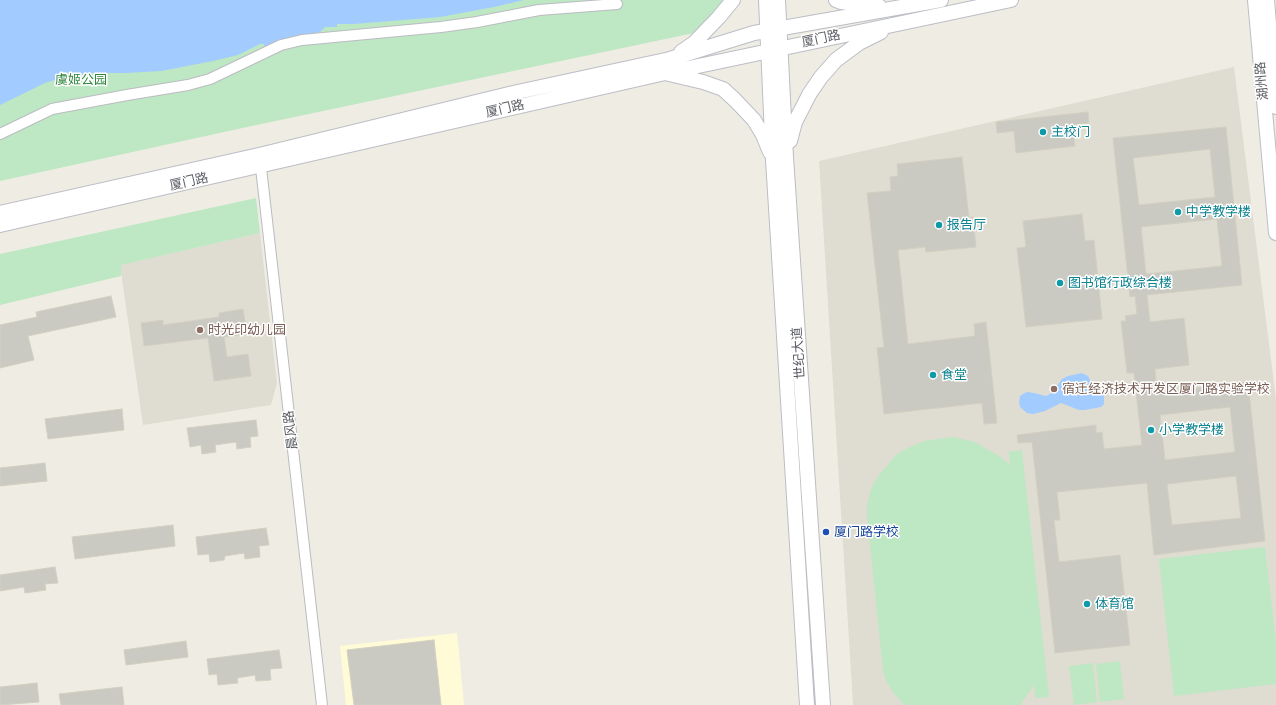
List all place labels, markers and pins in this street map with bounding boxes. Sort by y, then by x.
place label: 主校门 [1051,124,1090,140]
marker: 主校门 [1038,127,1048,137]
place label: 中学教学楼 [1186,204,1251,220]
marker: 中学教学楼 [1173,207,1183,217]
place label: 报告厅 [947,217,986,233]
marker: 报告厅 [934,220,944,230]
place label: 图书馆行政综合楼 [1068,275,1172,291]
marker: 图书馆行政综合楼 [1055,278,1065,288]
place label: 时光印幼儿园 [208,322,286,338]
marker: 时光印幼儿园 [195,325,205,335]
place label: 食堂 [941,367,967,383]
marker: 食堂 [928,370,938,380]
place label: 宿迁经济技术开发区厦门路实验学校 [1062,381,1270,397]
marker: 宿迁经济技术开发区厦门路实验学校 [1049,384,1059,394]
place label: 小学教学楼 [1159,422,1224,438]
marker: 小学教学楼 [1146,425,1156,435]
place label: 厦门路学校 [834,524,899,540]
marker: 厦门路学校 [821,527,831,537]
place label: 体育馆 [1095,596,1134,612]
marker: 体育馆 [1082,599,1092,609]

